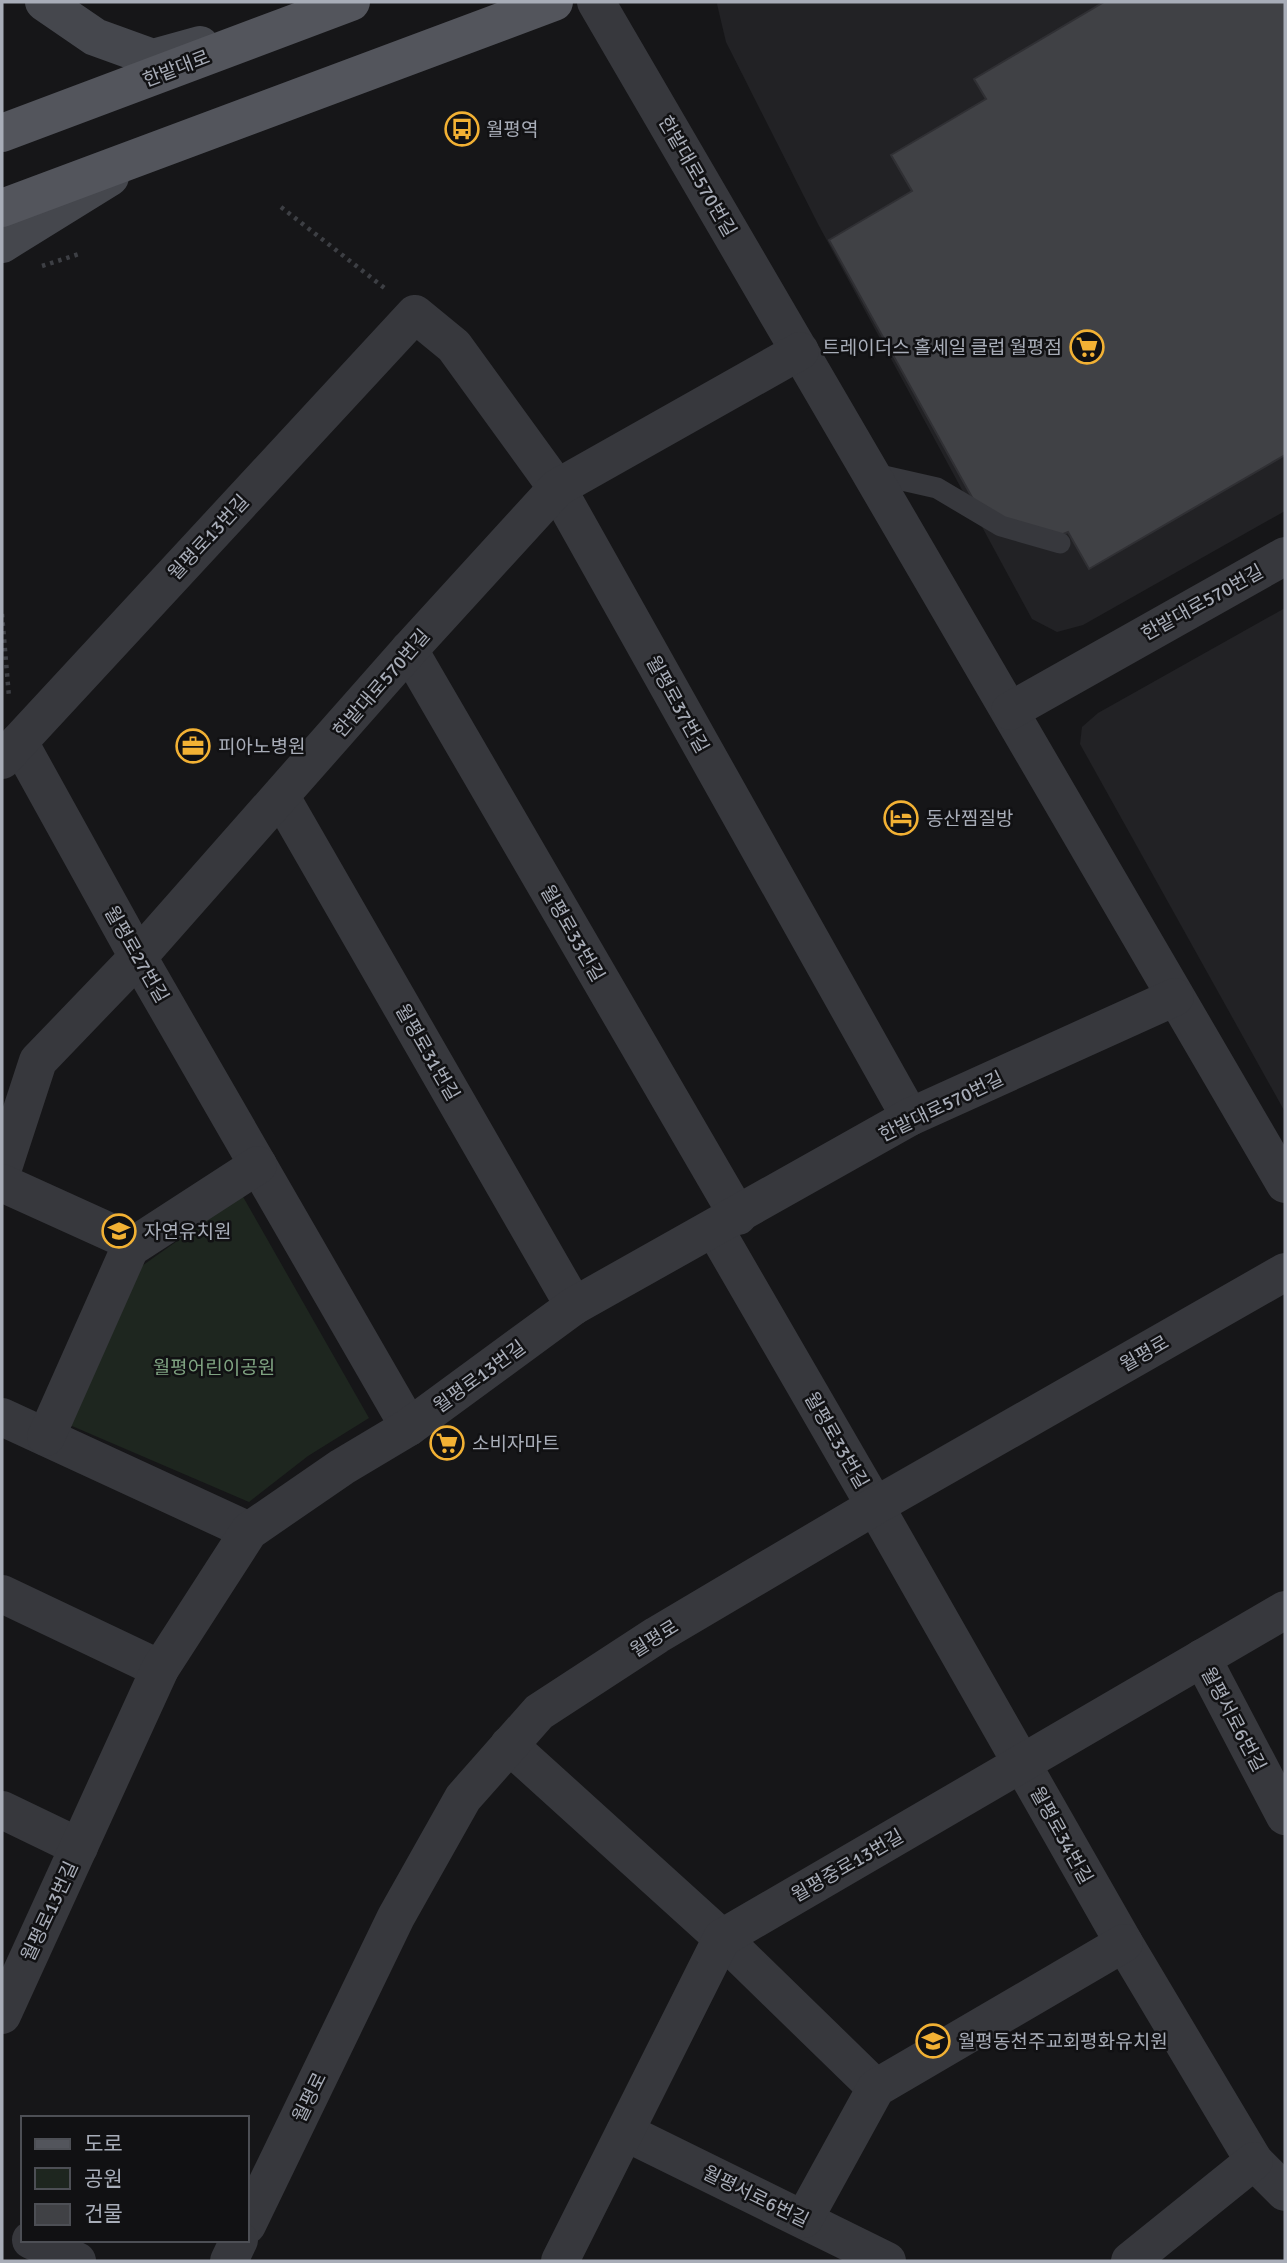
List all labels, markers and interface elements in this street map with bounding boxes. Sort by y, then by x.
street label: 한밭대로 [139,45,213,93]
bus stop icon: 월평역 [443,110,481,148]
street label: 한밭대로570번길 [653,112,741,241]
place label: 월평역 [486,118,538,142]
supermarket icon: 트레이더스 홀세일 클럽 월평점 [1068,328,1106,366]
place label: 트레이더스 홀세일 클럽 월평점 [822,336,1062,360]
street label: 월평로13번길 [163,490,254,585]
street label: 한밭대로570번길 [1137,559,1268,646]
street label: 한밭대로570번길 [328,625,435,743]
street label: 월평로37번길 [640,651,714,757]
office icon: 피아노병원 [174,727,212,765]
place label: 피아노병원 [218,735,305,759]
hotel icon: 동산찜질방 [882,799,920,837]
place label: 동산찜질방 [926,807,1013,831]
street label: 월평로33번길 [535,881,610,986]
street label: 월평로27번길 [99,902,174,1007]
street label: 월평로31번길 [390,1000,465,1105]
street label: 한밭대로570번길 [875,1066,1008,1147]
school or university icon: 자연유치원 [100,1212,138,1250]
place label: 자연유치원 [144,1220,231,1244]
street label: 월평로 [1116,1330,1173,1377]
street label: 월평로13번길 [429,1335,530,1418]
park label: 월평어린이공원 [153,1356,275,1380]
street label: 월평로33번길 [799,1388,874,1493]
supermarket icon: 소비자마트 [428,1424,466,1462]
place label: 소비자마트 [472,1432,559,1456]
street label: 월평로 [626,1615,683,1663]
street label: 월평서로6번길 [1195,1663,1271,1776]
street label: 월평로34번길 [1024,1782,1098,1888]
street label: 월평중로13번길 [787,1824,908,1908]
street label: 월평로13번길 [16,1857,84,1965]
school or university icon: 월평동천주교회평화유치원 [914,2022,952,2060]
place label: 월평동천주교회평화유치원 [958,2030,1168,2054]
street label: 월평로 [288,2069,332,2126]
legend [21,2116,248,2242]
text: 도로 [84,2131,123,2157]
street label: 월평서로6번길 [699,2161,813,2233]
text: 공원 [84,2166,123,2192]
text: 건물 [84,2201,123,2227]

